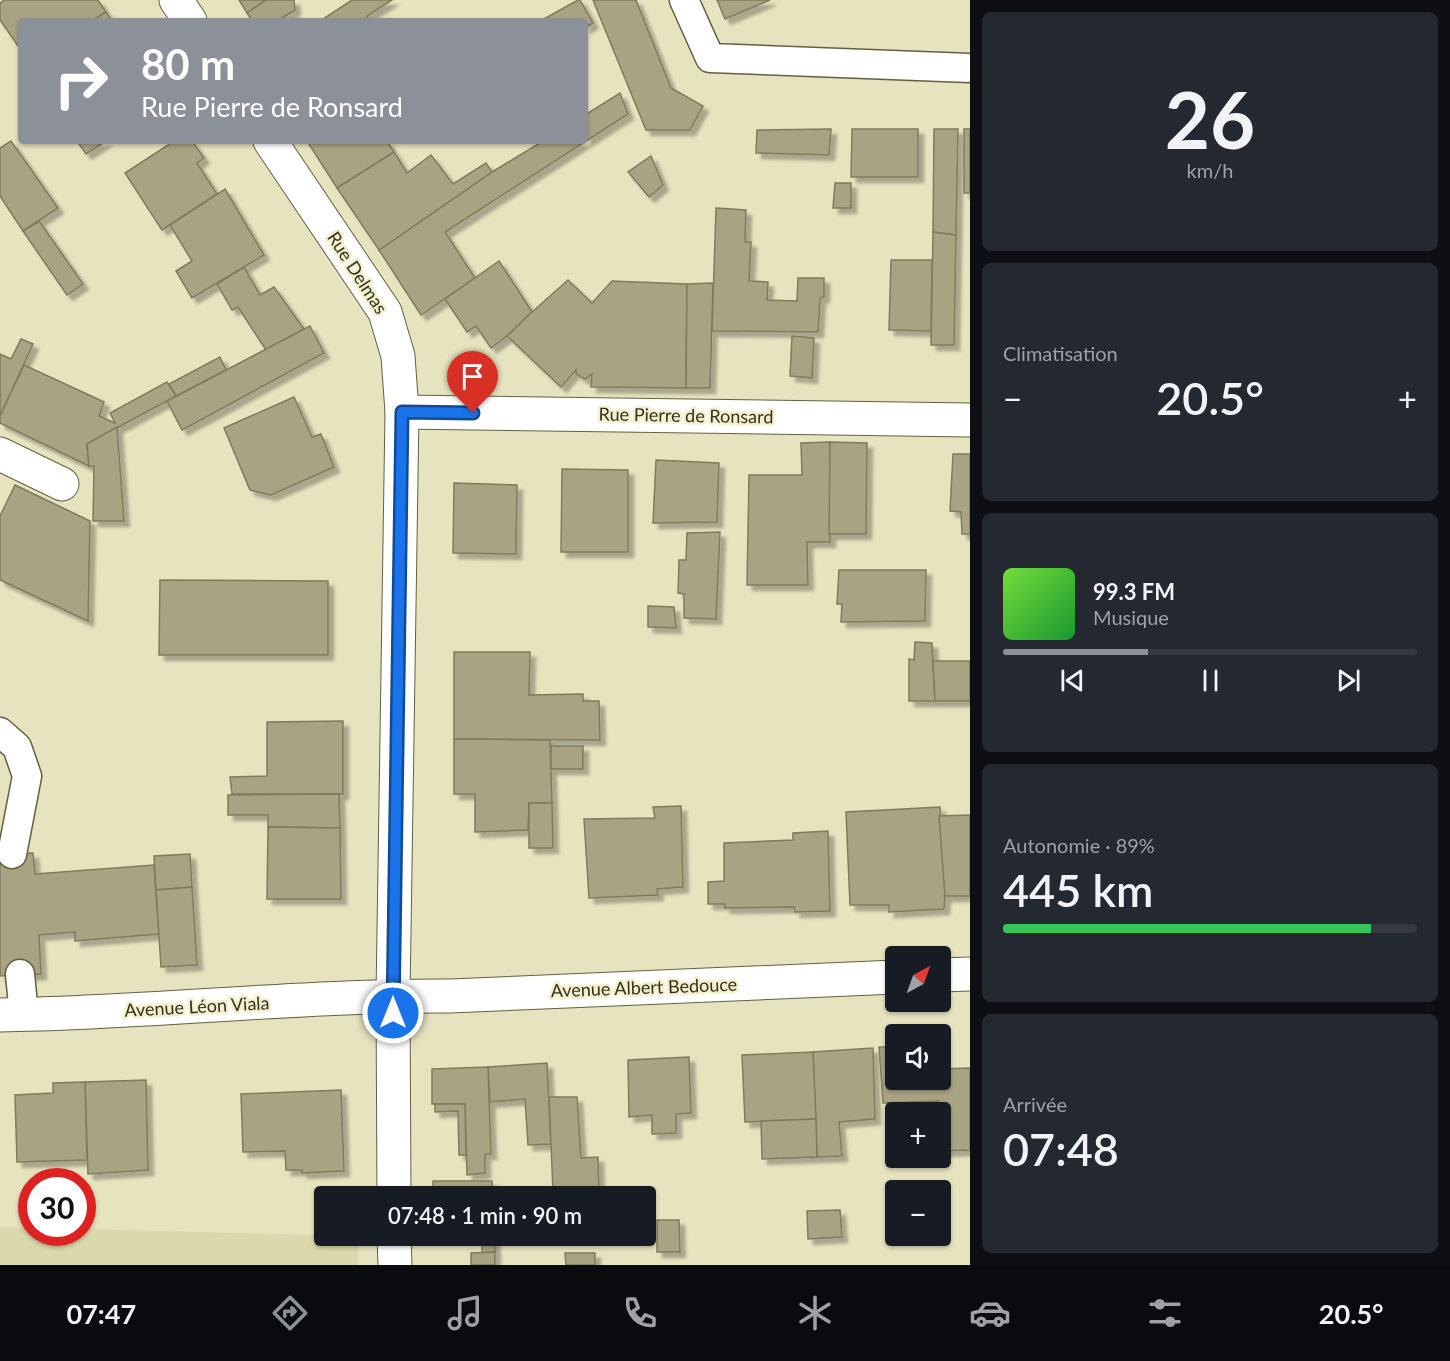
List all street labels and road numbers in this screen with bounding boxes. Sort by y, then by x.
street label: Rue Delmas [323,227,393,318]
street label: Rue Pierre de Ronsard [599,402,774,428]
street label: Avenue Albert Bedouce [550,973,738,1001]
street label: Avenue Léon Viala [124,991,270,1021]

